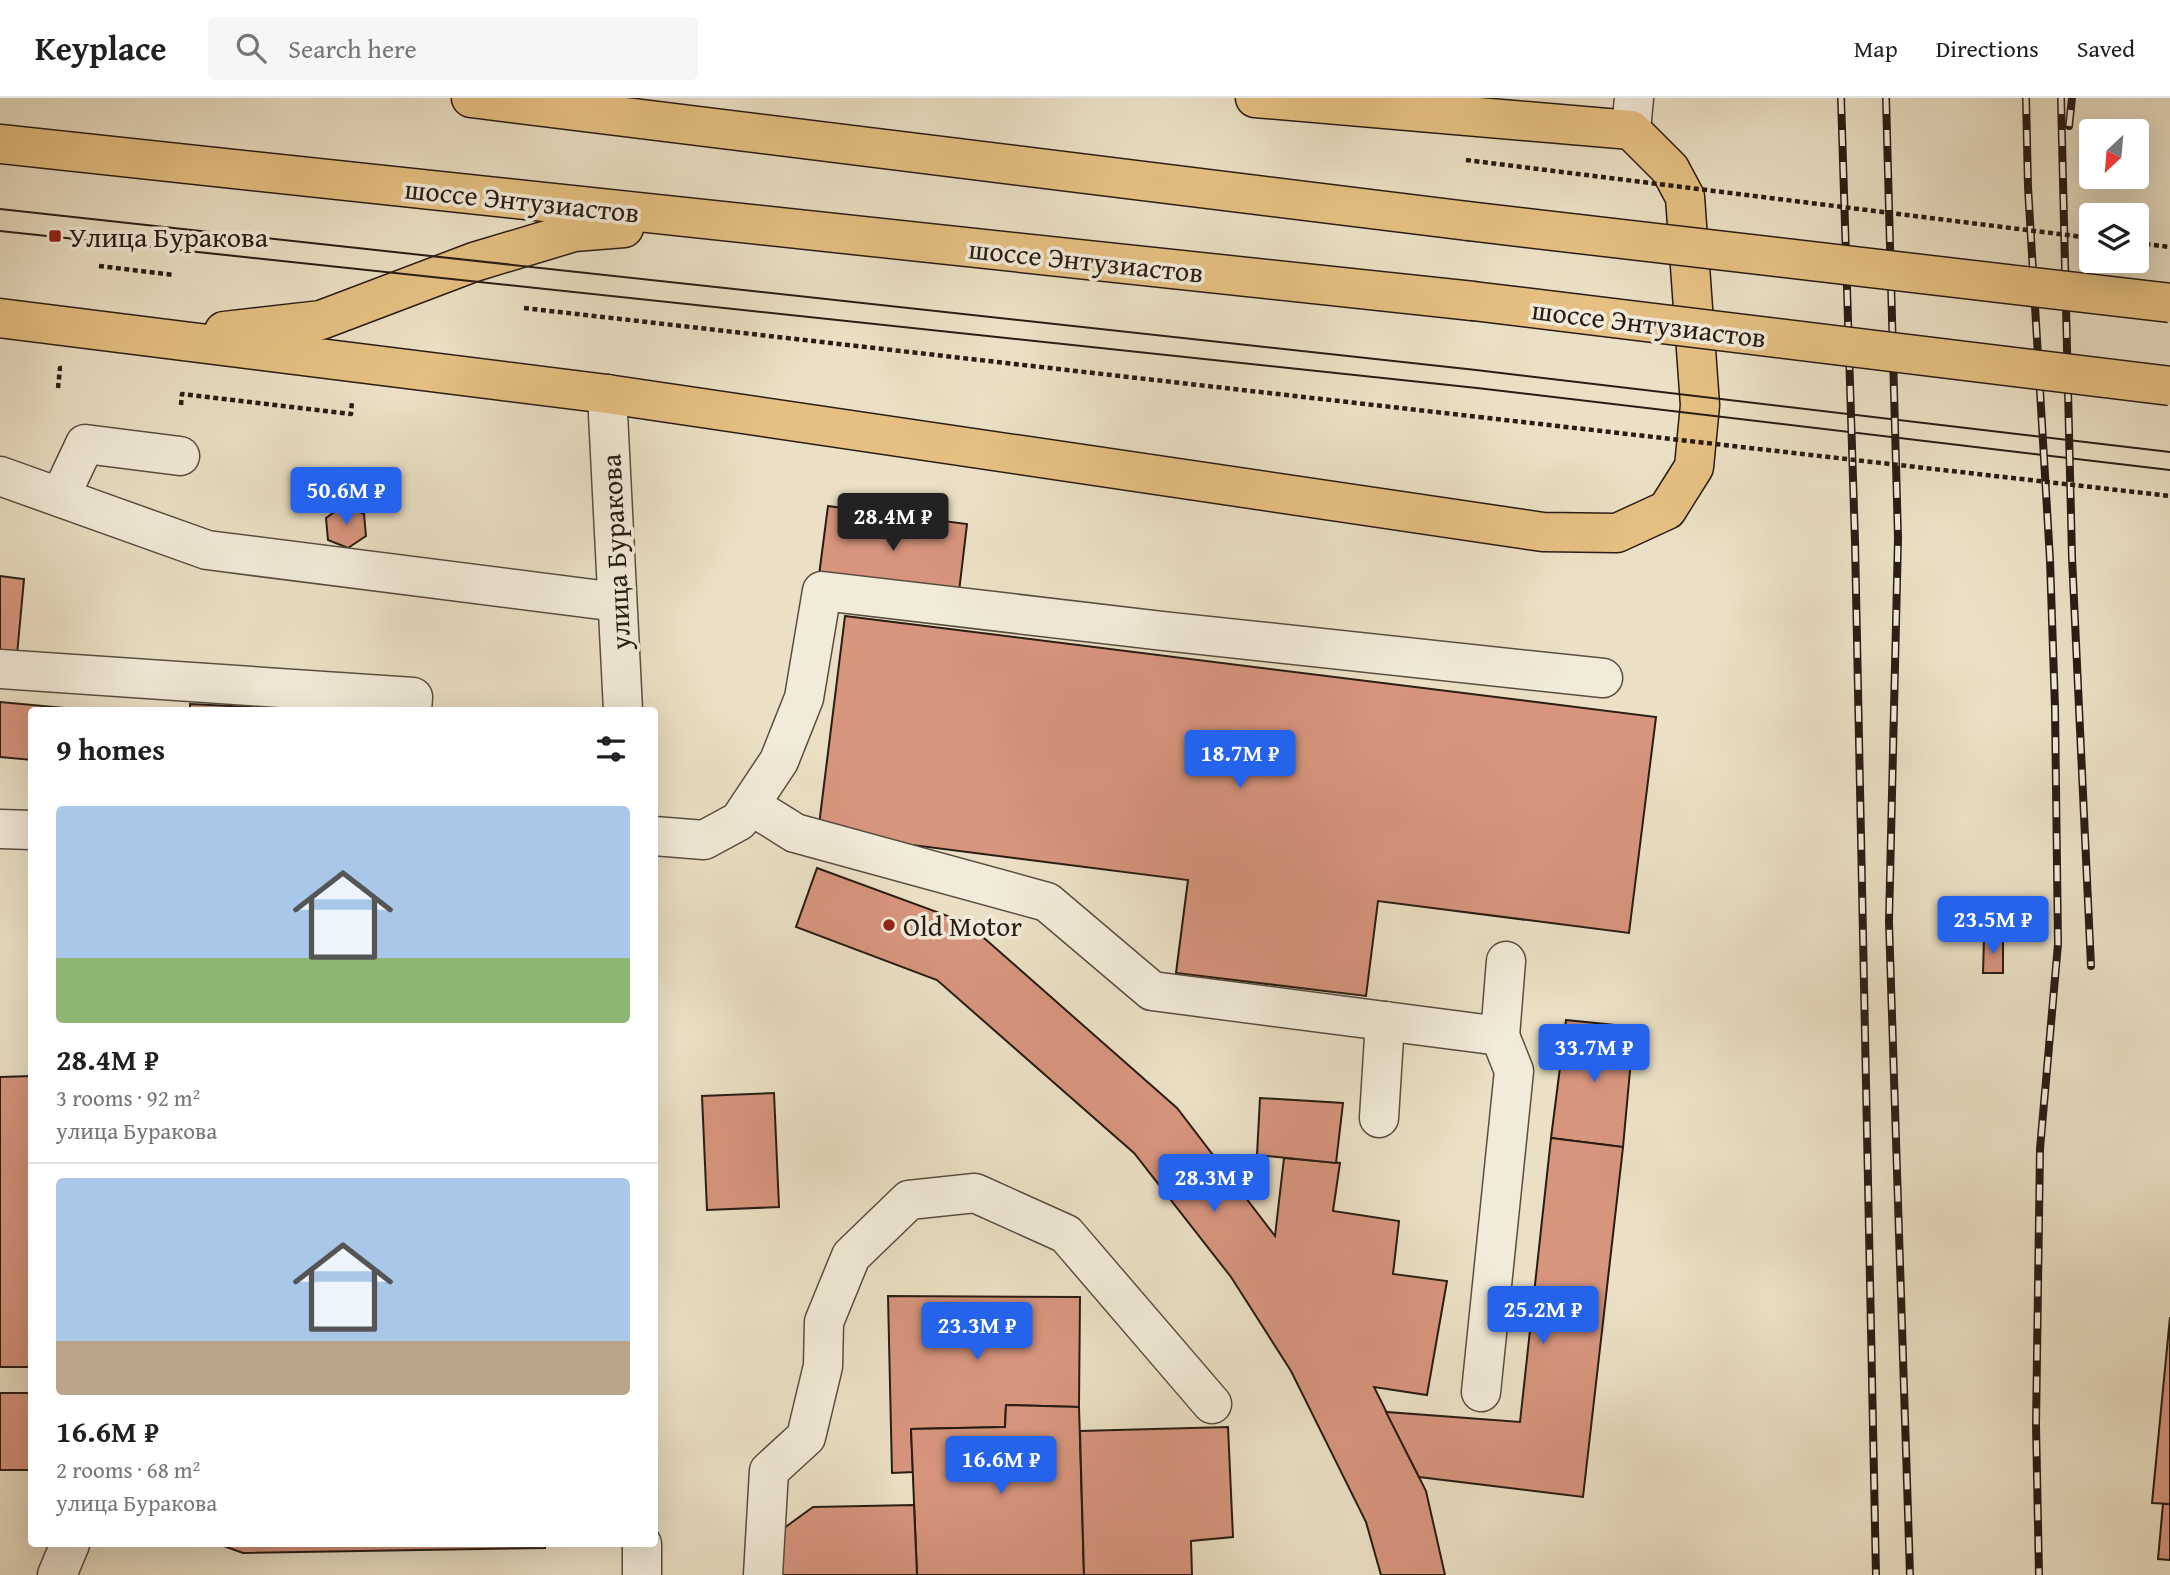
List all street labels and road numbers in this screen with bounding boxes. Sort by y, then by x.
street label: шоссе Энтузиастов [403,167,641,233]
street label: шоссе Энтузиастов [967,227,1205,293]
street label: шоссе Энтузиастов [1530,288,1768,358]
street label: улица Буракова [589,452,641,652]

